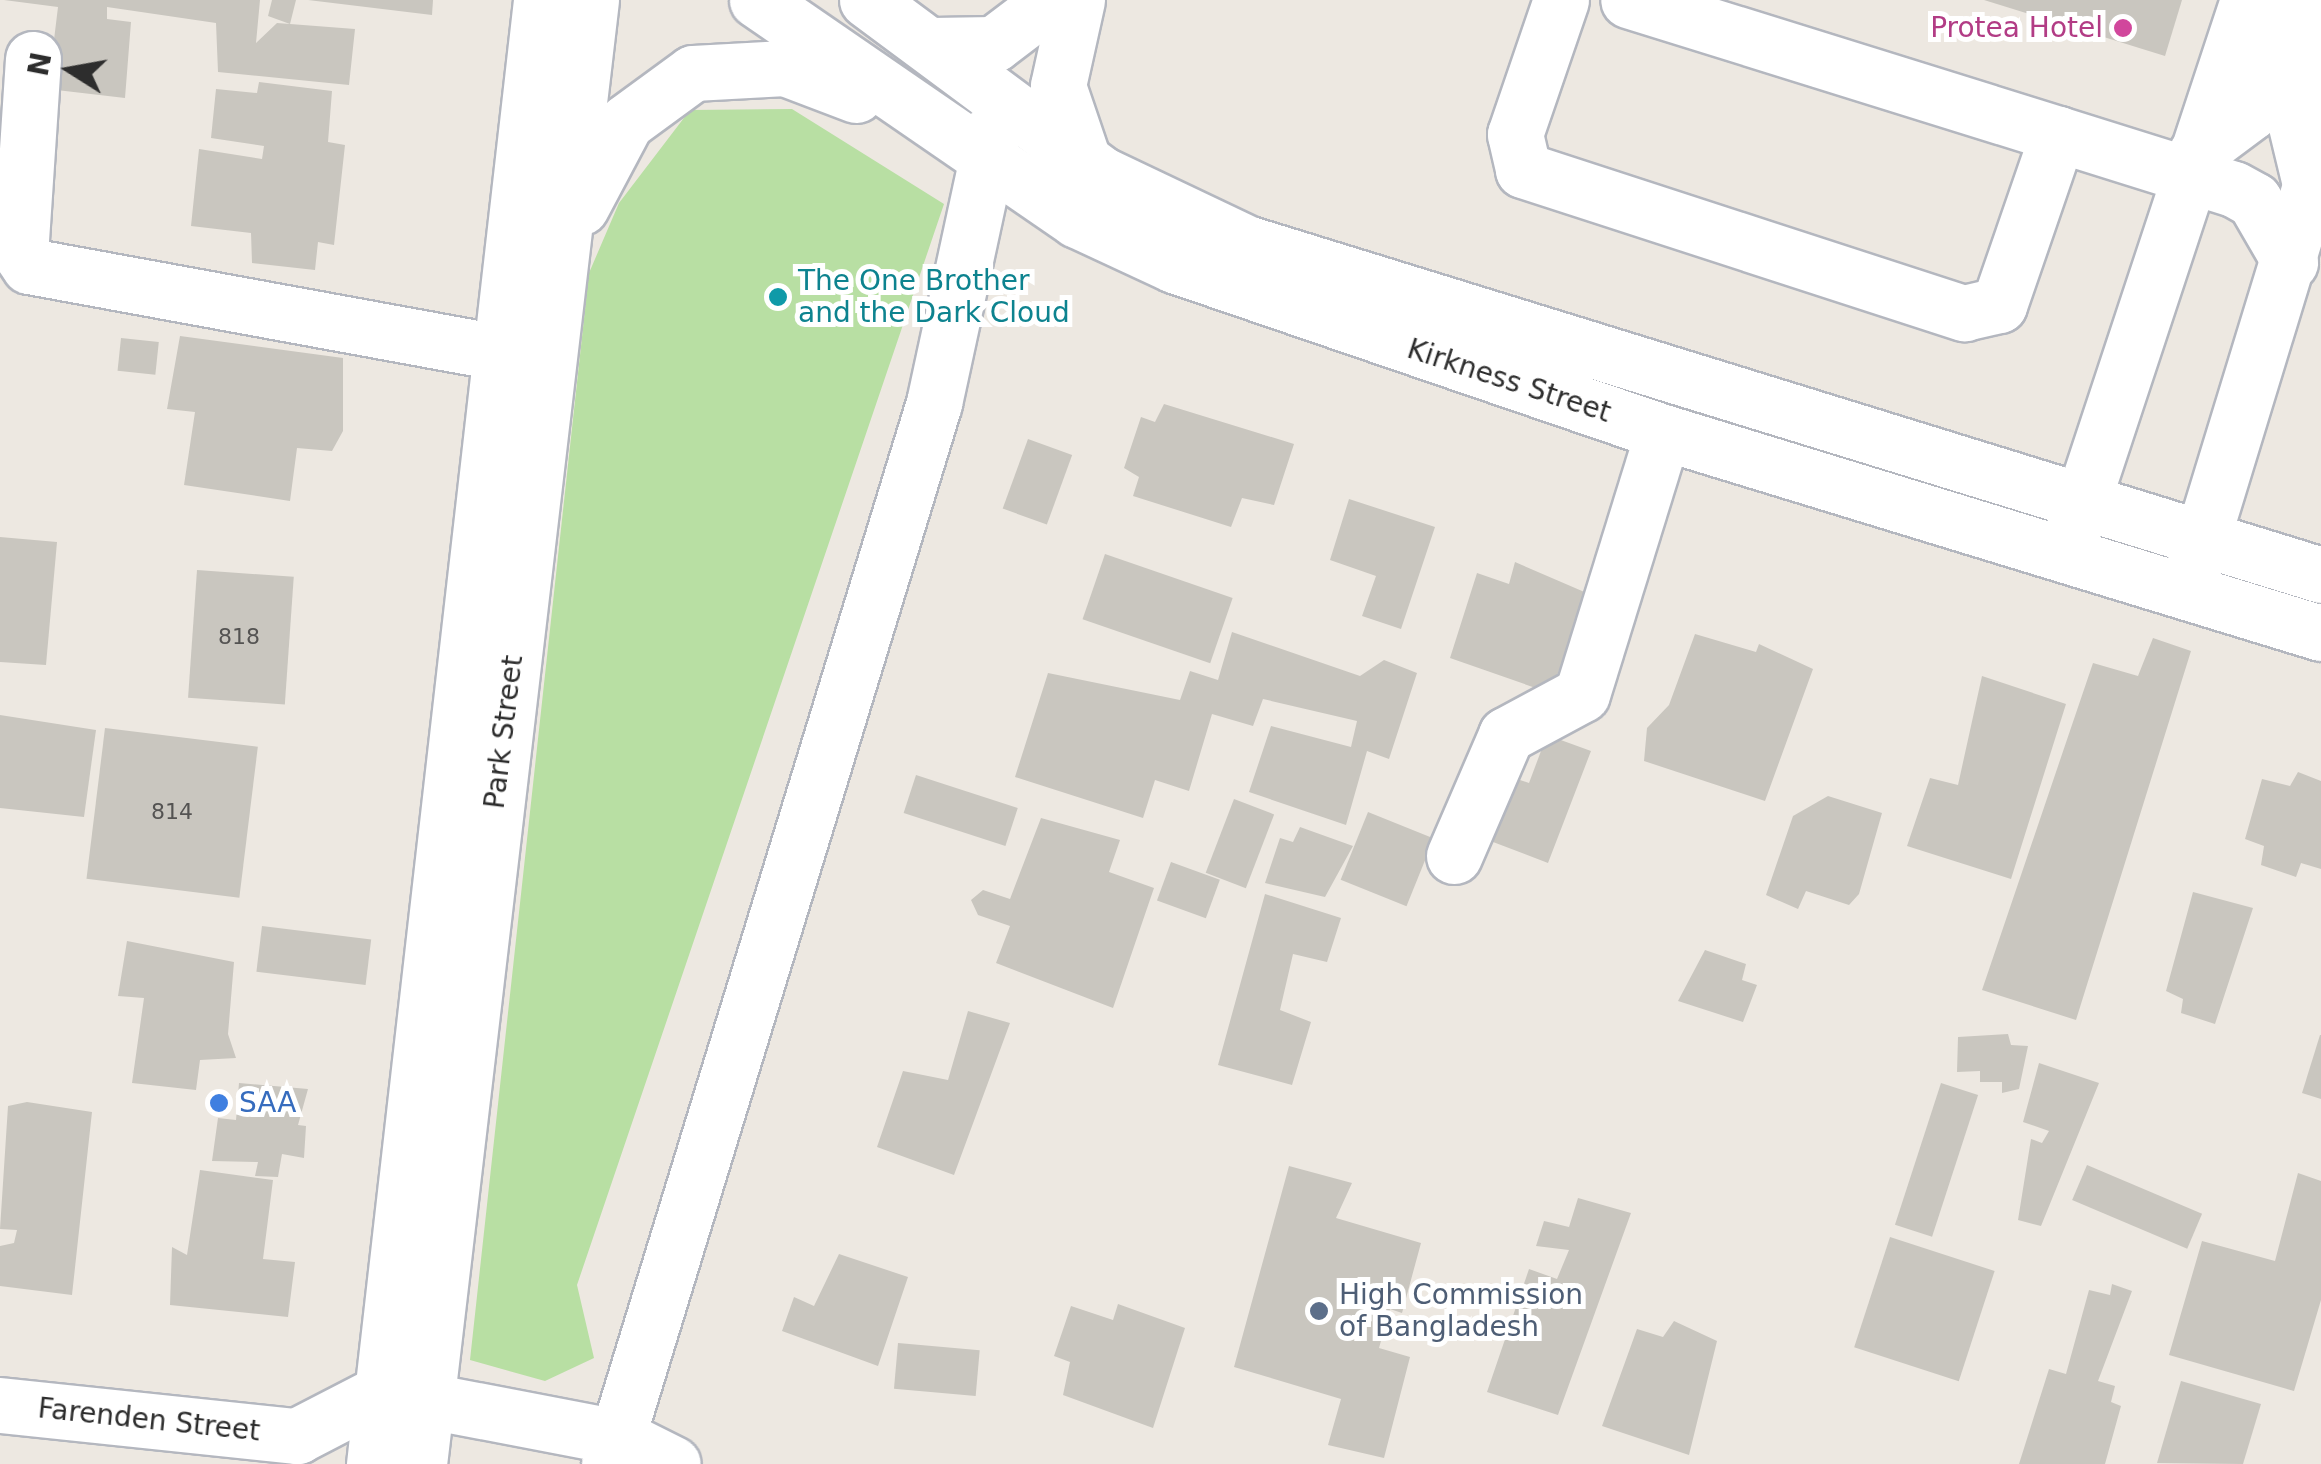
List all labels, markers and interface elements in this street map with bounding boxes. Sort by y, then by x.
place label: Protea Hotel [1930,11,2103,45]
marker: Protea Hotel [2112,17,2134,39]
north arrow [20,20,120,120]
text: N [22,50,58,79]
place label: The One Brother and the Dark Cloud [798,264,1070,330]
marker: The One Brother and the Dark Cloud [767,286,789,308]
street label: Kirkness Street [1403,332,1615,430]
house number: 818 [218,624,260,650]
street label: Park Street [478,653,530,811]
house number: 814 [151,799,193,825]
place label: SAA [239,1086,296,1120]
marker: SAA [208,1092,230,1114]
place label: High Commission of Bangladesh [1339,1278,1583,1344]
marker: High Commission of Bangladesh [1308,1300,1330,1322]
street label: Farenden Street [36,1392,262,1448]

